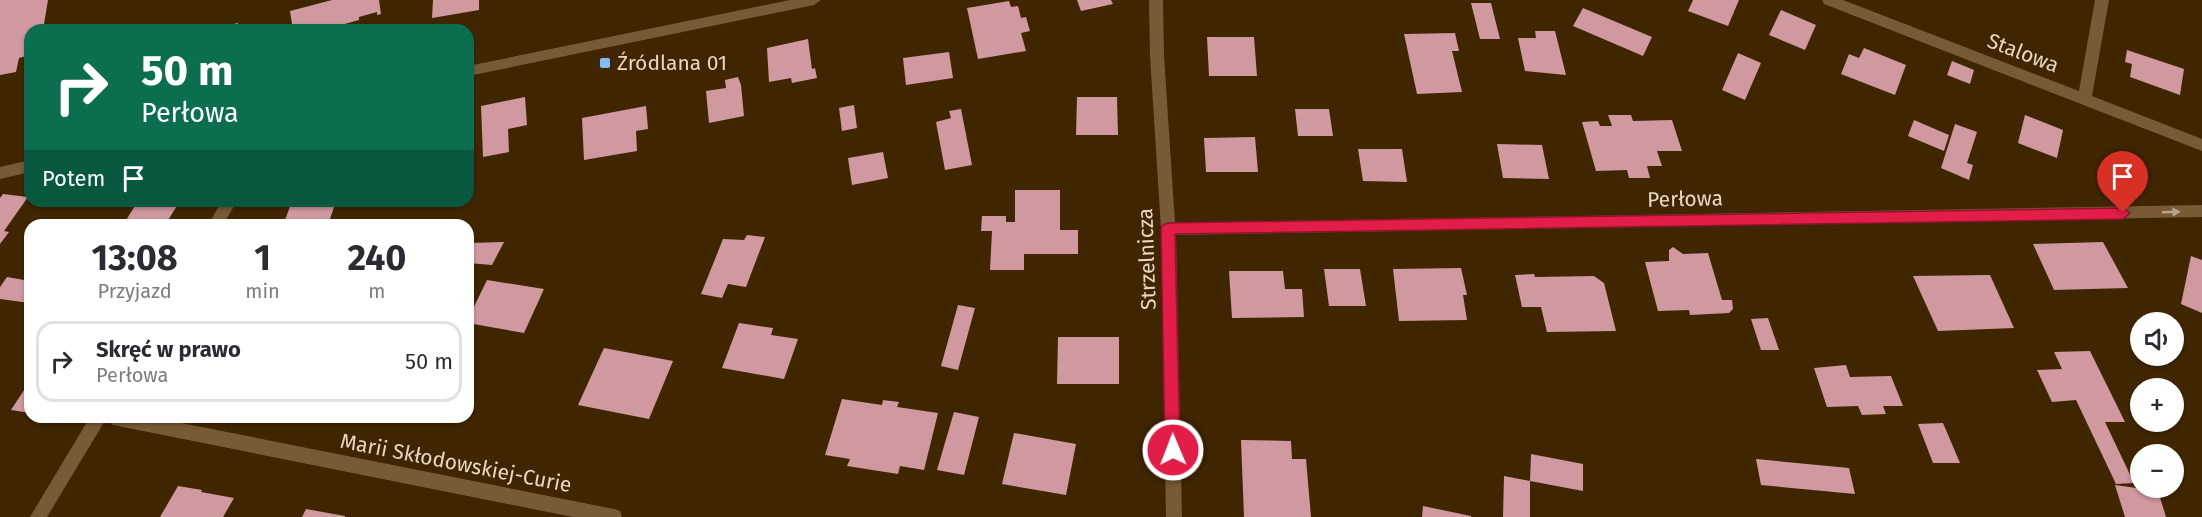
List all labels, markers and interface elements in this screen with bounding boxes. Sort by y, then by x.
street label: Stalowa [1983,27,2063,79]
text: 50 m [141,46,234,96]
icon: right [42,48,120,126]
place label: Źródlana 01 [617,50,727,76]
marker: Źródlana 01 [598,56,612,70]
text: Perłowa [141,97,239,129]
pin [2097,151,2148,213]
icon: arrive [2106,160,2139,193]
icon: arrive [117,162,150,195]
text: Potem [42,165,105,192]
street label: Perłowa [1647,185,1723,213]
street label: Strzelnicza [1132,208,1162,310]
one-way arrow [2162,208,2181,217]
text: 13:08 [92,236,178,280]
text: 1 [254,236,271,280]
text: 240 [347,236,406,280]
text: Przyjazd [97,279,172,303]
text: min [245,279,280,303]
text: m [368,279,385,303]
map controls [2130,312,2184,498]
button: sound [2130,312,2184,366]
text: Skręć w prawo [96,336,241,363]
icon: right [45,345,78,378]
text: 50 m [405,348,453,375]
text: Perłowa [96,363,168,387]
button: + [2130,378,2184,432]
position arrow [1141,418,1205,482]
street label: Marii Skłodowskiej-Curie [338,428,574,498]
button: − [2130,444,2184,498]

